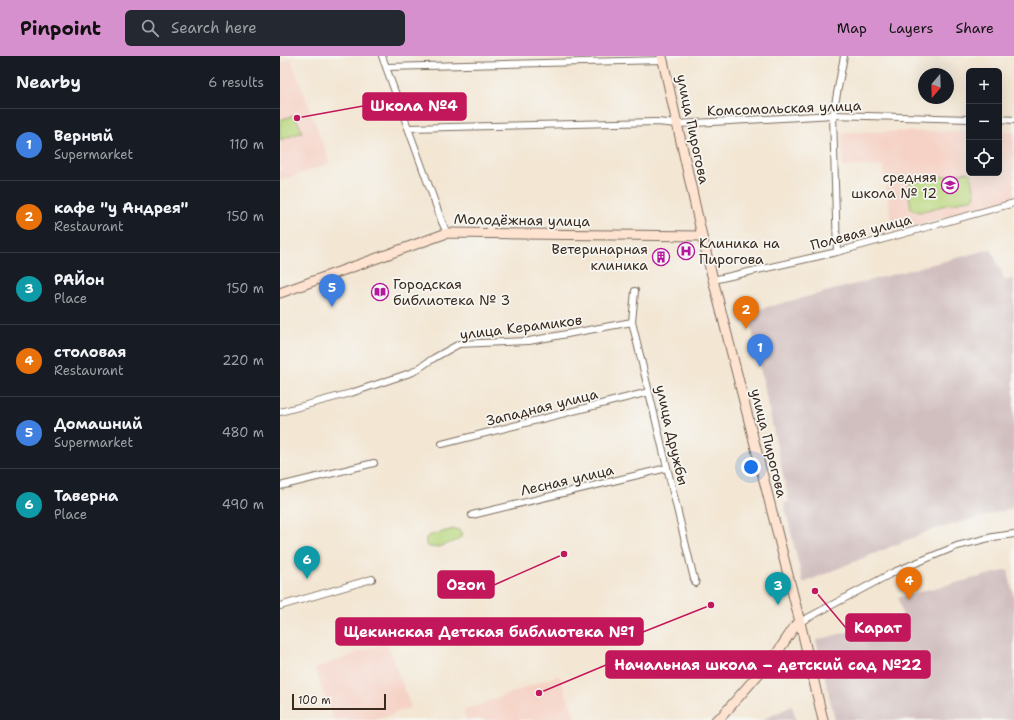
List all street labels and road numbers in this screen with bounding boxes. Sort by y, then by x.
street label: улица Пирогова [673,72,713,186]
street label: Комсомольская улица [707,96,862,120]
street label: Молодёжная улица [454,210,591,230]
street label: Полевая улица [808,210,914,254]
street label: улица Керамиков [459,311,583,343]
street label: улица Дружбы [652,383,692,487]
street label: Западная улица [484,384,600,430]
street label: улица Пирогова [747,387,791,500]
street label: Лесная улица [519,460,616,499]

